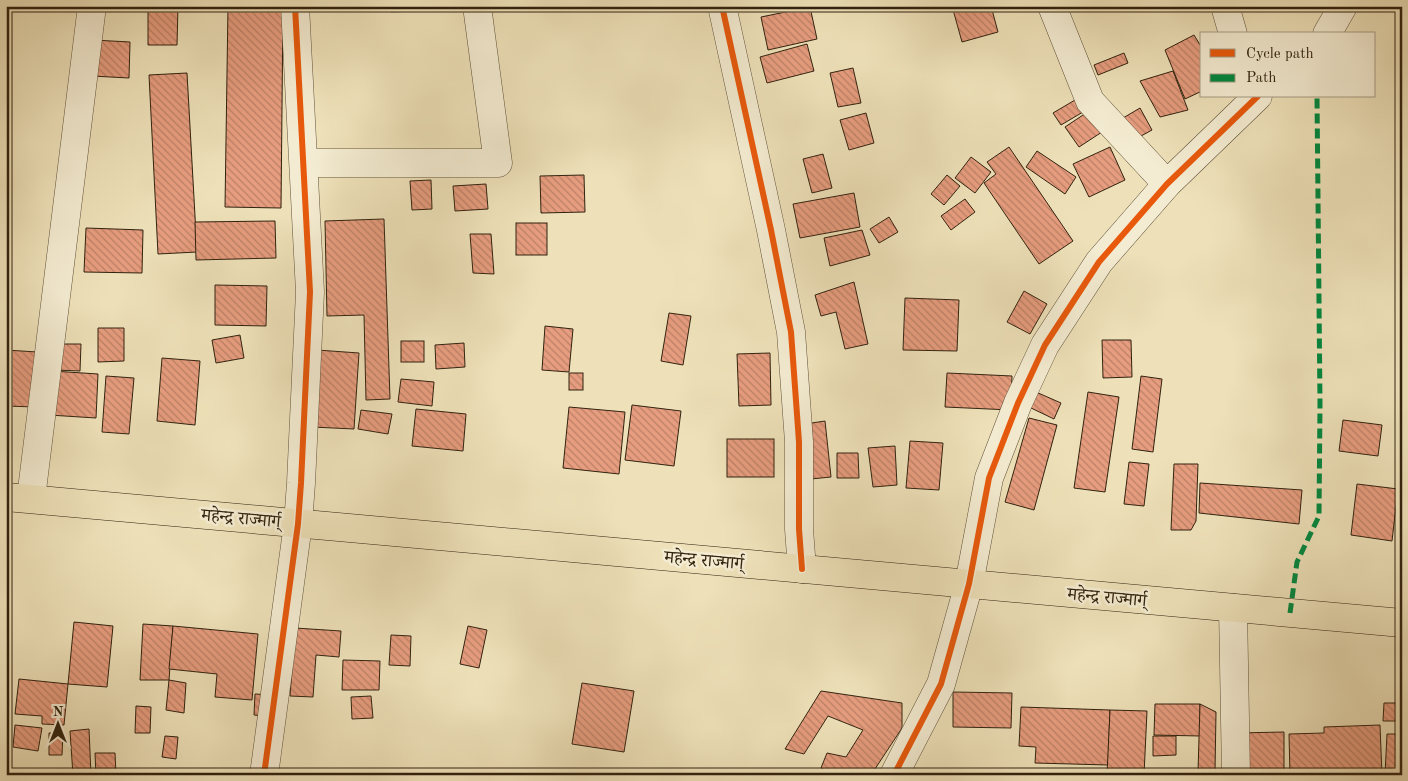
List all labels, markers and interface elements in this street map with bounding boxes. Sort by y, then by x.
legend [1200,32,1376,98]
text: Cycle path [1246,47,1314,62]
text: Path [1246,71,1276,86]
street label: महेन्द्र राज्मार्ग् [199,504,284,533]
street label: महेन्द्र राज्मार्ग् [662,546,747,575]
street label: महेन्द्र राज्मार्ग् [1065,583,1150,612]
north arrow [32,698,82,748]
text: N [53,705,64,719]

